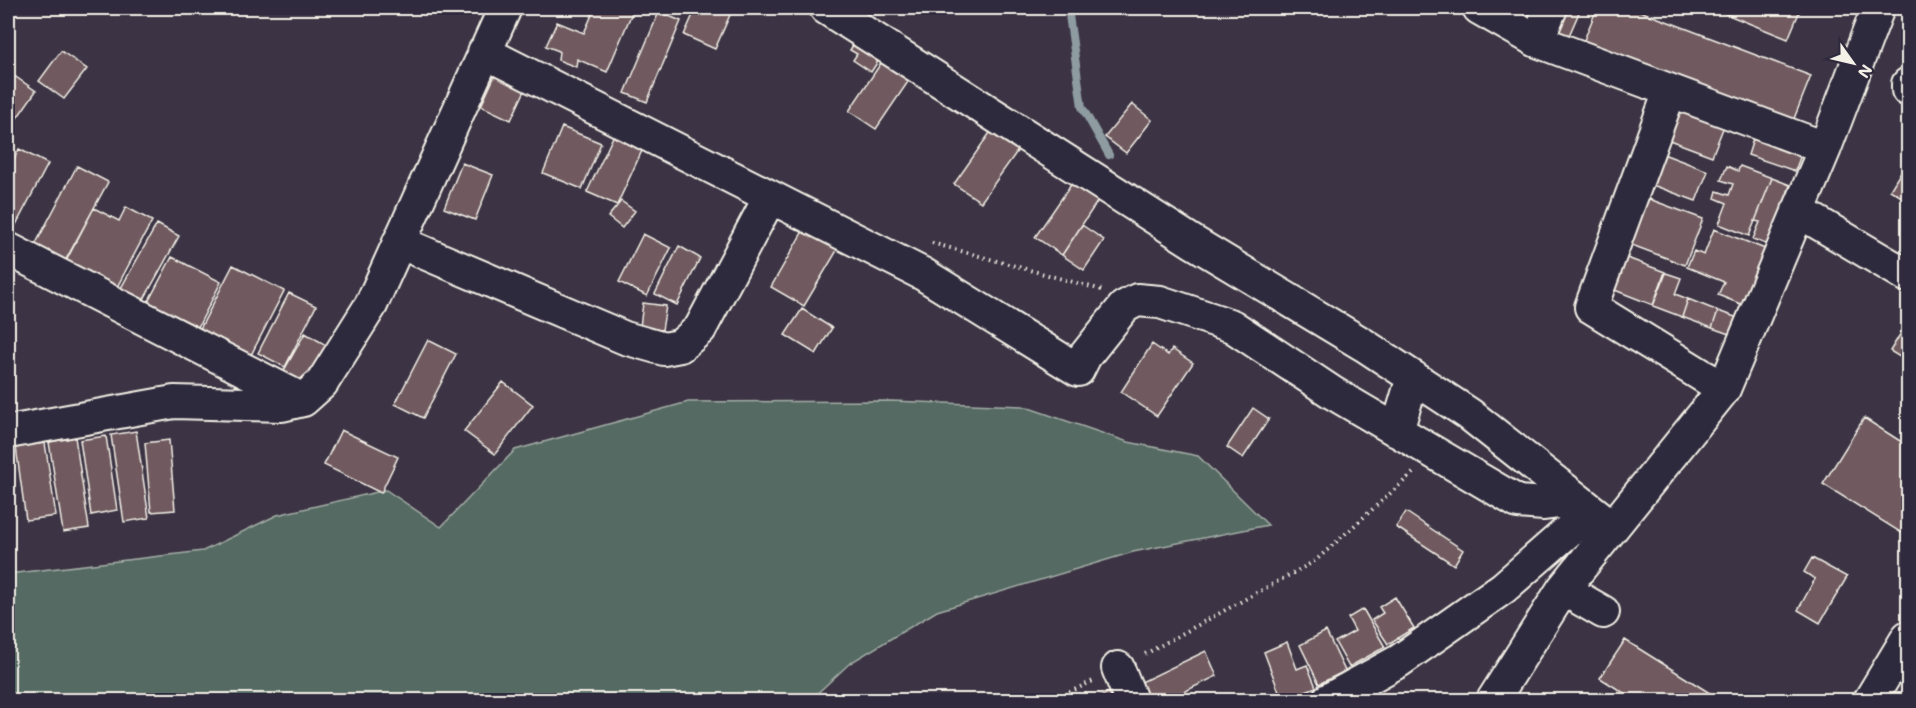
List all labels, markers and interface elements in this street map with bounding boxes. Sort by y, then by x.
north arrow [1823,33,1883,93]
text: N [1854,61,1878,83]

